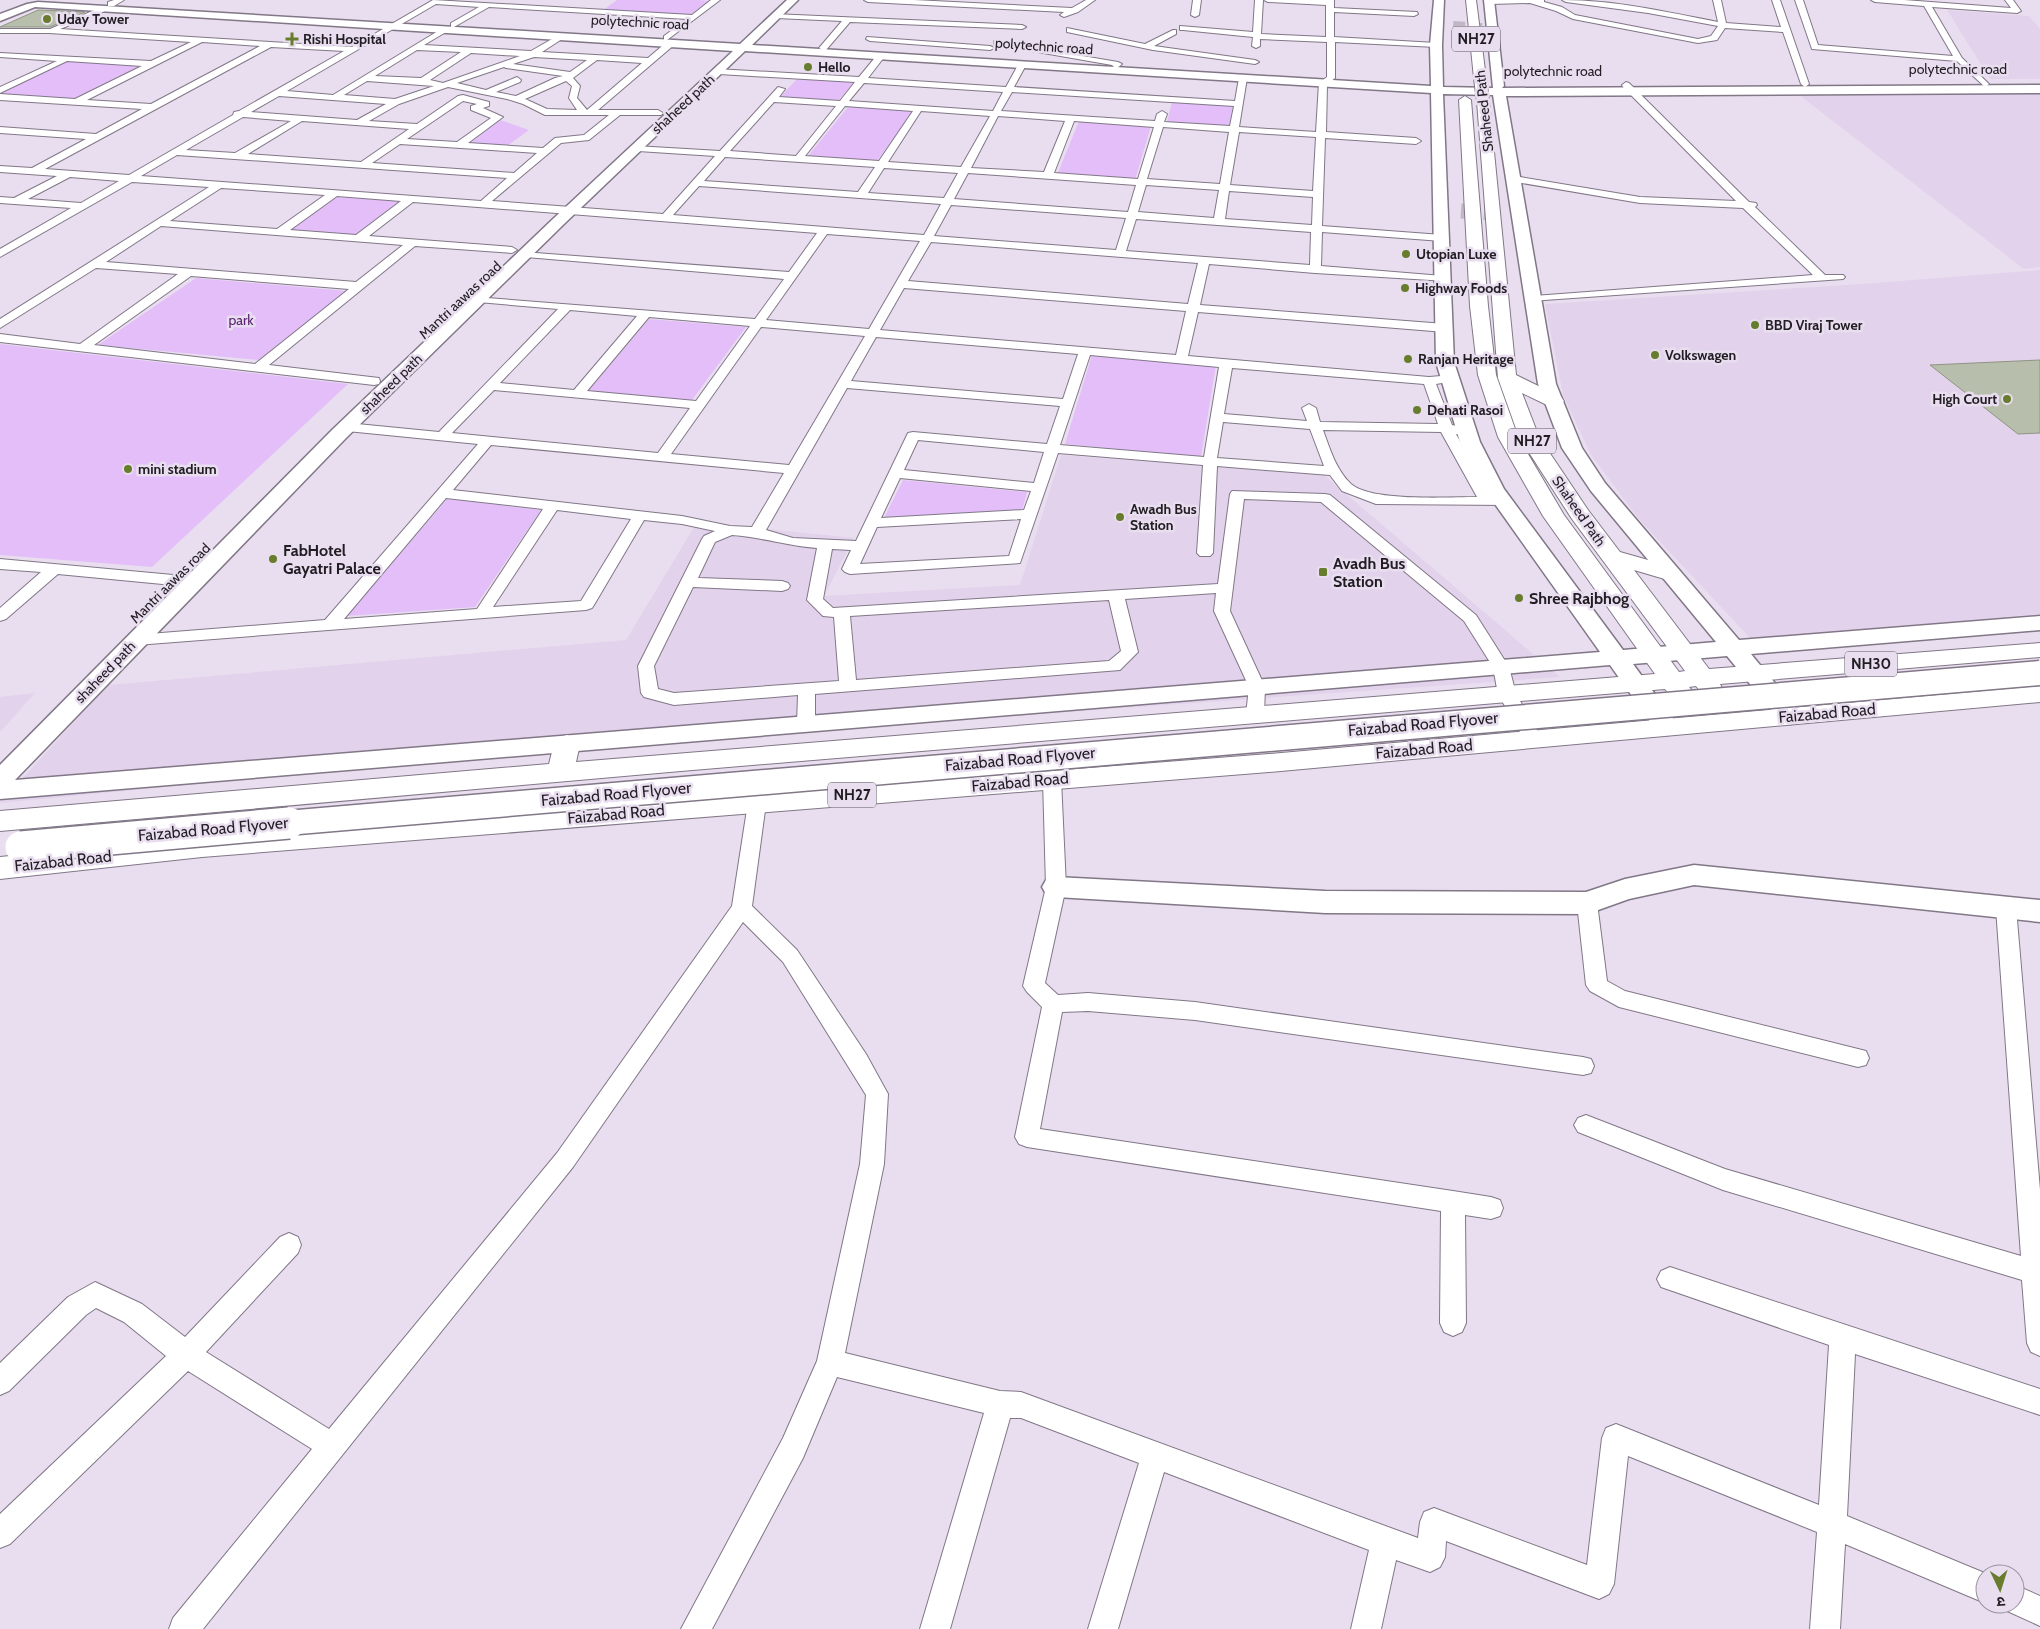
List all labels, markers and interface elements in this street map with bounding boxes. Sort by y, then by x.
place label: Uday Tower [57,10,129,28]
street label: polytechnic road [590,10,690,34]
marker: Uday Tower [41,13,53,25]
road number: NH27 [1452,26,1500,52]
place label: Rishi Hospital [303,30,386,48]
marker: Rishi Hospital [285,32,299,46]
street label: polytechnic road [994,34,1094,58]
place label: Hello [818,58,851,76]
street label: polytechnic road [1909,60,2007,78]
marker: Hello [802,61,814,73]
street label: polytechnic road [1504,62,1602,80]
street label: Shaheed Path [1471,69,1497,153]
street label: shaheed path [648,70,718,138]
place label: Utopian Luxe [1416,245,1496,263]
marker: Utopian Luxe [1400,248,1412,260]
street label: Mantri aawas road [415,257,505,343]
place label: Highway Foods [1415,279,1507,297]
marker: Highway Foods [1399,282,1411,294]
park label: park [228,311,254,329]
place label: BBD Viraj Tower [1765,316,1863,334]
marker: BBD Viraj Tower [1749,319,1761,331]
place label: Volkswagen [1665,346,1736,364]
marker: Volkswagen [1649,349,1661,361]
street label: shaheed path [356,350,426,418]
place label: Ranjan Heritage [1418,350,1514,368]
marker: Ranjan Heritage [1402,353,1414,365]
place label: High Court [1932,390,1997,408]
marker: High Court [2001,393,2013,405]
place label: Dehati Rasoi [1427,401,1503,419]
marker: Dehati Rasoi [1411,404,1423,416]
road number: NH27 [1508,428,1556,454]
place label: mini stadium [138,460,217,478]
marker: mini stadium [122,463,134,475]
street label: Shaheed Path [1548,472,1610,550]
place label: Awadh Bus Station [1130,500,1197,534]
marker: Awadh Bus Station [1114,511,1126,523]
street label: Mantri aawas road [126,539,214,627]
place label: FabHotel Gayatri Palace [283,541,381,578]
marker: FabHotel Gayatri Palace [267,553,279,565]
place label: Avadh Bus Station [1333,554,1406,591]
marker: Avadh Bus Station [1317,566,1329,578]
place label: Shree Rajbhog [1529,589,1629,608]
marker: Shree Rajbhog [1513,592,1525,604]
street label: shaheed path [71,637,139,707]
road number: NH30 [1845,652,1897,676]
street label: Faizabad Road [1778,699,1876,727]
street label: Faizabad Road Flyover [1347,708,1500,740]
street label: Faizabad Road [1375,735,1473,763]
street label: Faizabad Road Flyover [944,743,1097,775]
street label: Faizabad Road [971,768,1069,796]
street label: Faizabad Road Flyover [540,778,693,810]
road number: NH27 [828,782,876,808]
street label: Faizabad Road [567,800,665,828]
street label: Faizabad Road Flyover [137,813,290,845]
street label: Faizabad Road [14,846,112,876]
north arrow [1975,1564,2025,1614]
text: उ [1995,1593,2006,1611]

